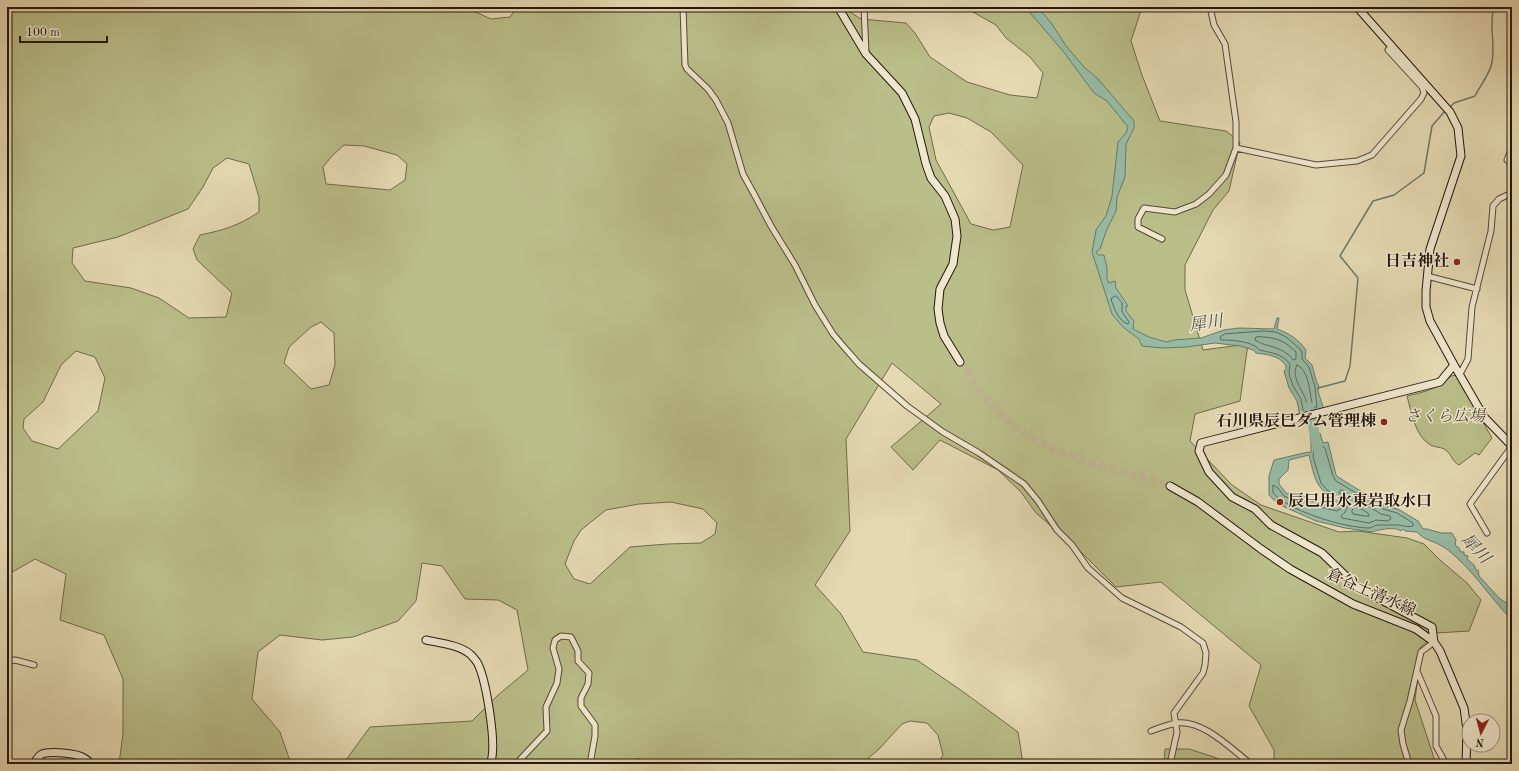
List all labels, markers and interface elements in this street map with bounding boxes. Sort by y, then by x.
scale bar [20,18,107,44]
text: 100 m [26,27,60,39]
place label: 日吉神社 [1385,252,1449,270]
marker: 日吉神社 [1452,257,1462,267]
water label: 犀川 [1188,312,1226,335]
park label: さくら広場 [1405,407,1487,425]
place label: 石川県辰巳ダム管理棟 [1216,412,1376,430]
marker: 石川県辰巳ダム管理棟 [1379,417,1389,427]
place label: 辰巳用水東岩取水口 [1288,492,1432,510]
marker: 辰巳用水東岩取水口 [1275,497,1285,507]
water label: 犀川 [1457,530,1495,569]
street label: 倉谷土清水線 [1324,564,1419,620]
north arrow [1461,713,1501,753]
text: N [1475,735,1485,747]

